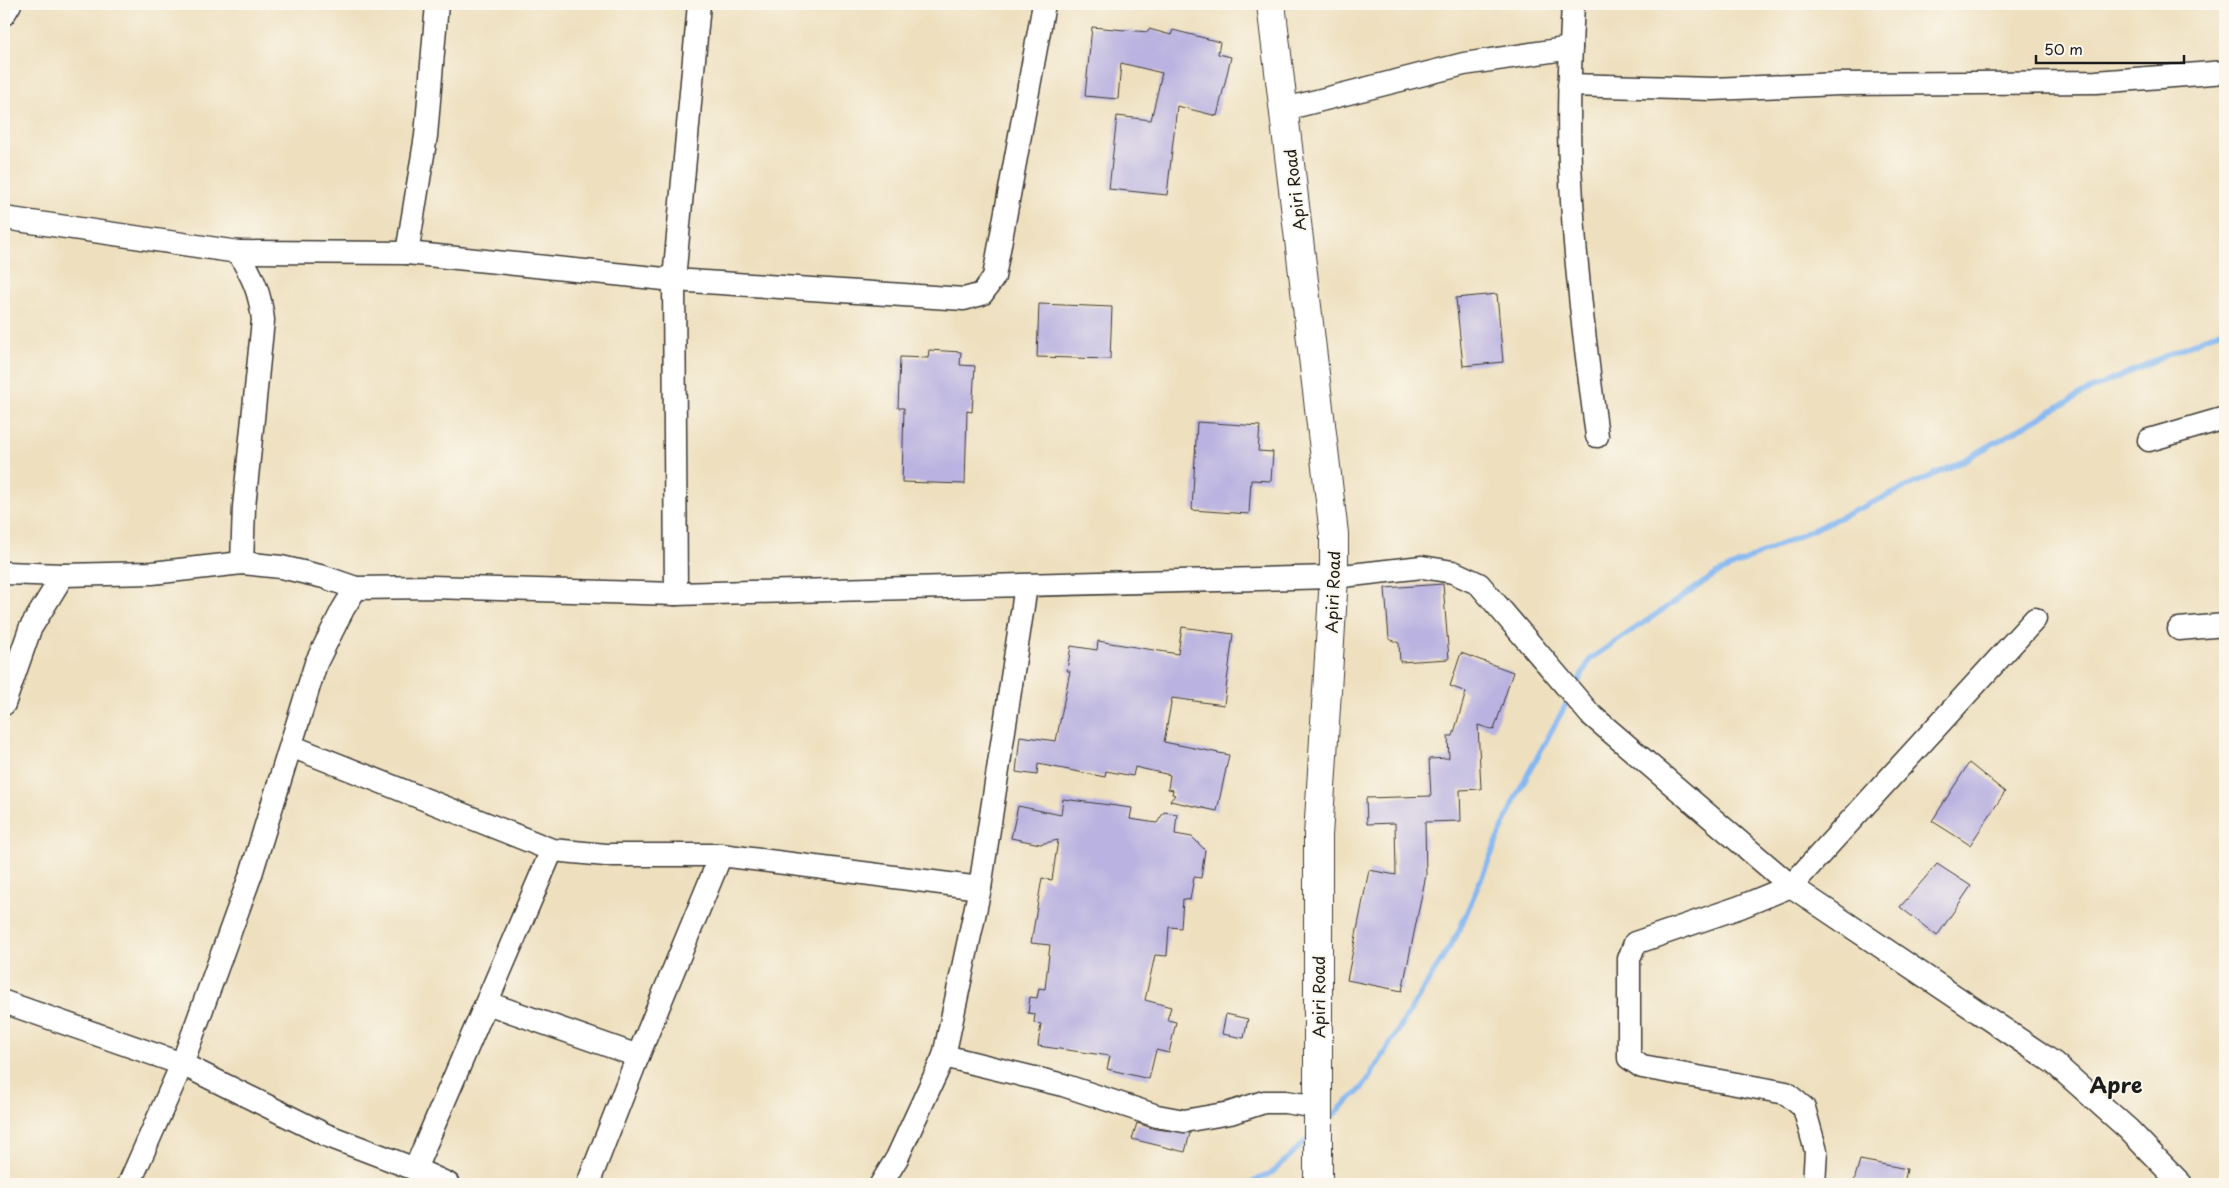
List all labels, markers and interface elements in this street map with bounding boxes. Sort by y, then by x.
scale bar [2036,32,2184,64]
text: 50 m [2044,37,2083,60]
street label: Apiri Road [1277,148,1311,232]
street label: Apiri Road [1319,550,1345,634]
street label: Apiri Road [1306,956,1330,1038]
district label: Apre [2090,1068,2142,1100]

